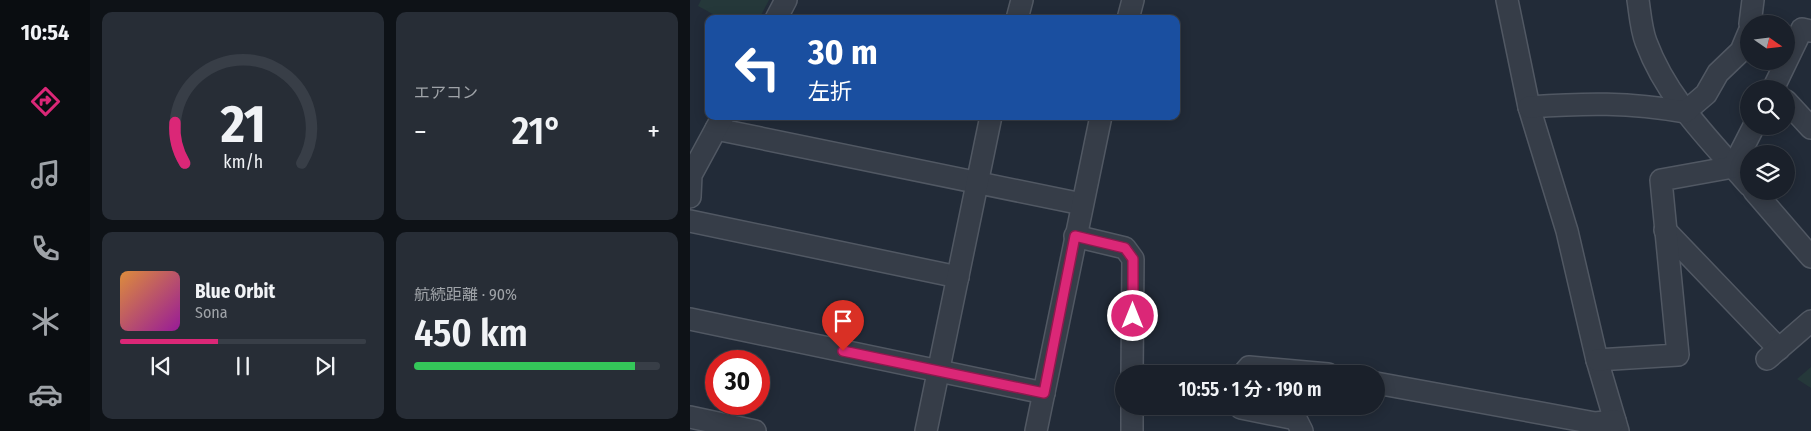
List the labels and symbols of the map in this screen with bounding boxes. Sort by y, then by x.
north arrow [1740,15,1795,70]
position arrow [1106,289,1158,341]
pin [822,300,864,351]
speed limit sign: 30 [705,350,770,415]

